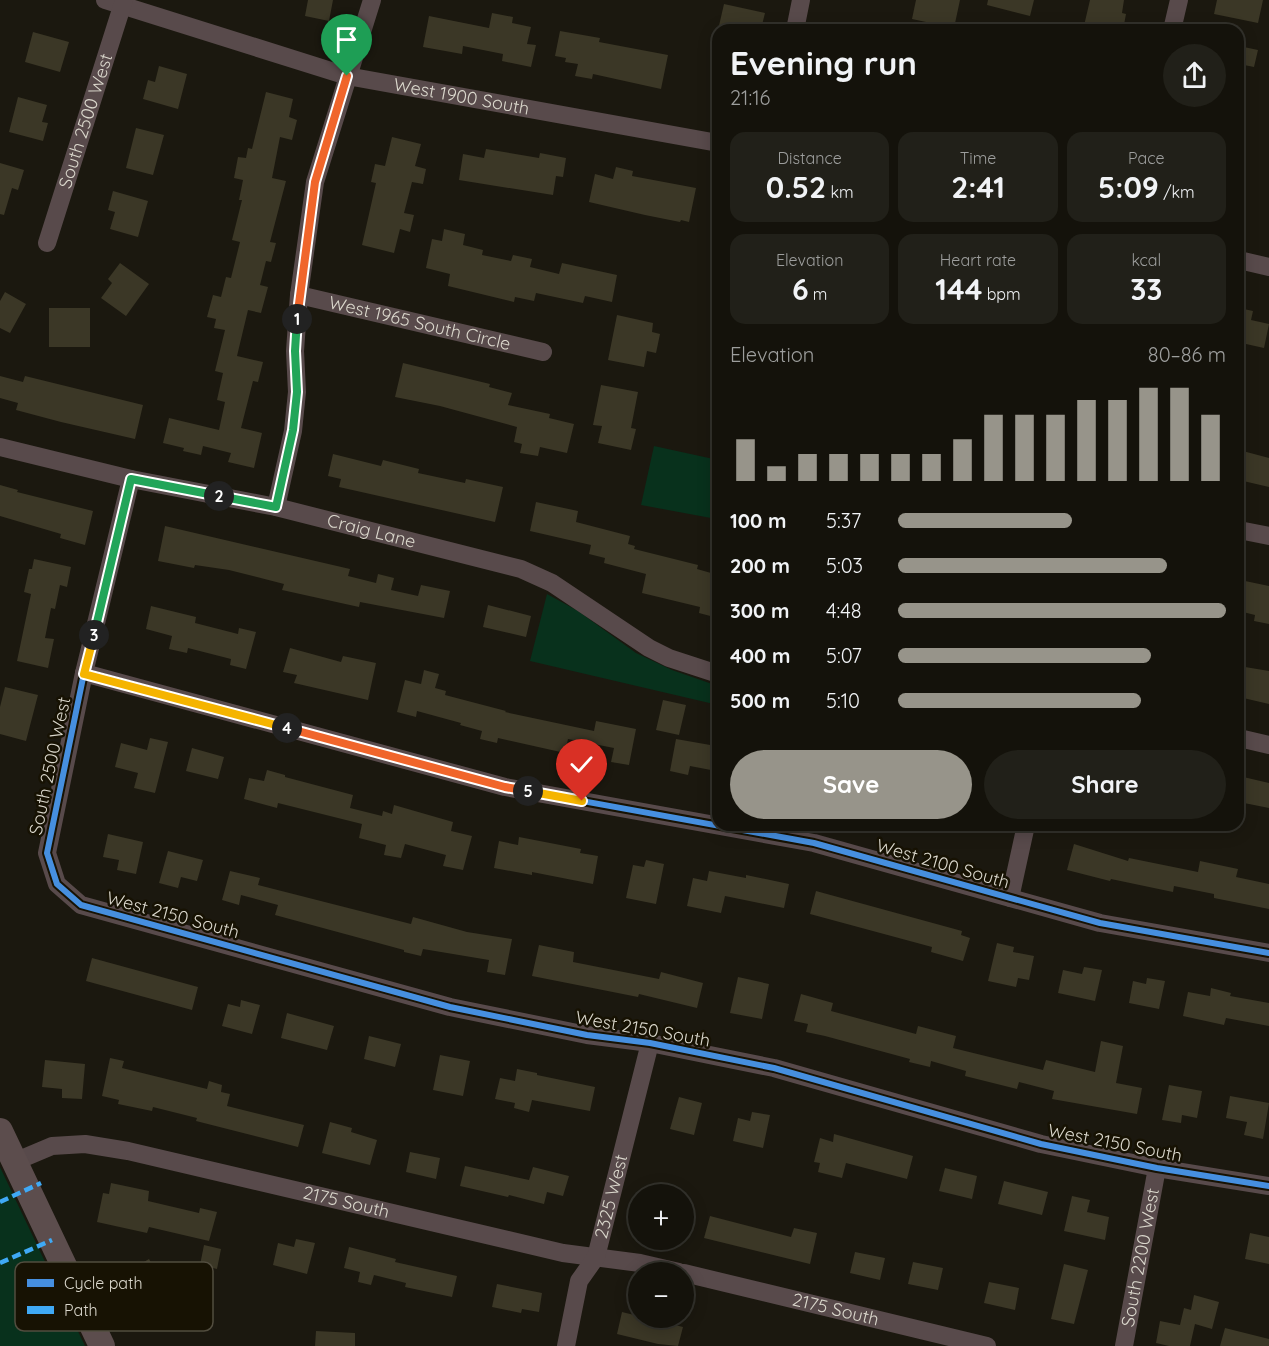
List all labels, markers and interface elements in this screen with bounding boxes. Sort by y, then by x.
pin [321,14,372,76]
icon: arrive [330,23,363,56]
text: Evening run [730,42,917,83]
button: share [1163,44,1226,107]
street label: South 2500 West [53,50,117,191]
street label: West 1900 South [392,73,531,120]
text: 21:16 [730,85,770,110]
text: Distance [778,148,842,168]
text: Time [960,148,996,168]
text: Pace [1128,148,1165,168]
text: 0.52 [766,168,826,206]
text: 2:41 [951,168,1005,206]
text: 5:09 [1098,168,1159,206]
text: km [826,182,854,202]
text: /km [1159,182,1195,202]
text: Elevation [776,250,843,270]
text: Heart rate [940,250,1016,270]
text: kcal [1131,250,1161,270]
text: 6 [792,270,808,308]
text: 144 [935,270,982,308]
text: 33 [1130,270,1162,308]
text: m [808,284,827,304]
text: bpm [982,284,1021,304]
street label: West 1965 South Circle [327,290,513,355]
pin: 1 [282,304,312,334]
text: 1 [294,309,300,329]
text: Elevation [730,342,814,367]
text: 80–86 m [1148,342,1226,367]
pin: 2 [204,481,234,511]
text: 2 [214,486,224,506]
street label: Craig Lane [325,508,418,553]
text: 100 m [730,508,786,533]
text: 5:37 [826,508,861,533]
text: 200 m [730,553,790,578]
text: 5:03 [826,553,863,578]
text: 300 m [730,598,789,623]
text: 4:48 [826,598,862,623]
pin: 3 [79,620,109,650]
text: 3 [90,625,98,645]
text: 400 m [730,643,790,668]
text: 5:07 [826,643,862,668]
text: 500 m [730,688,790,713]
text: 5:10 [826,688,860,713]
street label: South 2500 West [24,695,75,837]
pin: 4 [272,713,302,743]
text: 4 [282,718,292,738]
pin [556,739,607,801]
icon: check [565,748,598,781]
button: Save [730,750,972,819]
button: Share [984,750,1226,819]
pin: 5 [513,776,543,806]
text: 5 [523,781,533,801]
street label: West 2100 South [874,834,1012,893]
street label: West 2150 South [104,886,242,943]
street label: West 2150 South [574,1005,712,1052]
street label: West 2150 South [1046,1118,1184,1167]
street label: 2325 West [589,1152,632,1241]
street label: 2175 South [301,1180,392,1223]
map controls [628,1184,694,1328]
button: + [628,1184,694,1250]
street label: South 2200 West [1116,1186,1164,1329]
legend [15,1262,213,1331]
button: − [628,1262,694,1328]
text: Cycle path [64,1273,143,1293]
street label: 2175 South [790,1288,881,1331]
text: Path [64,1300,98,1320]

